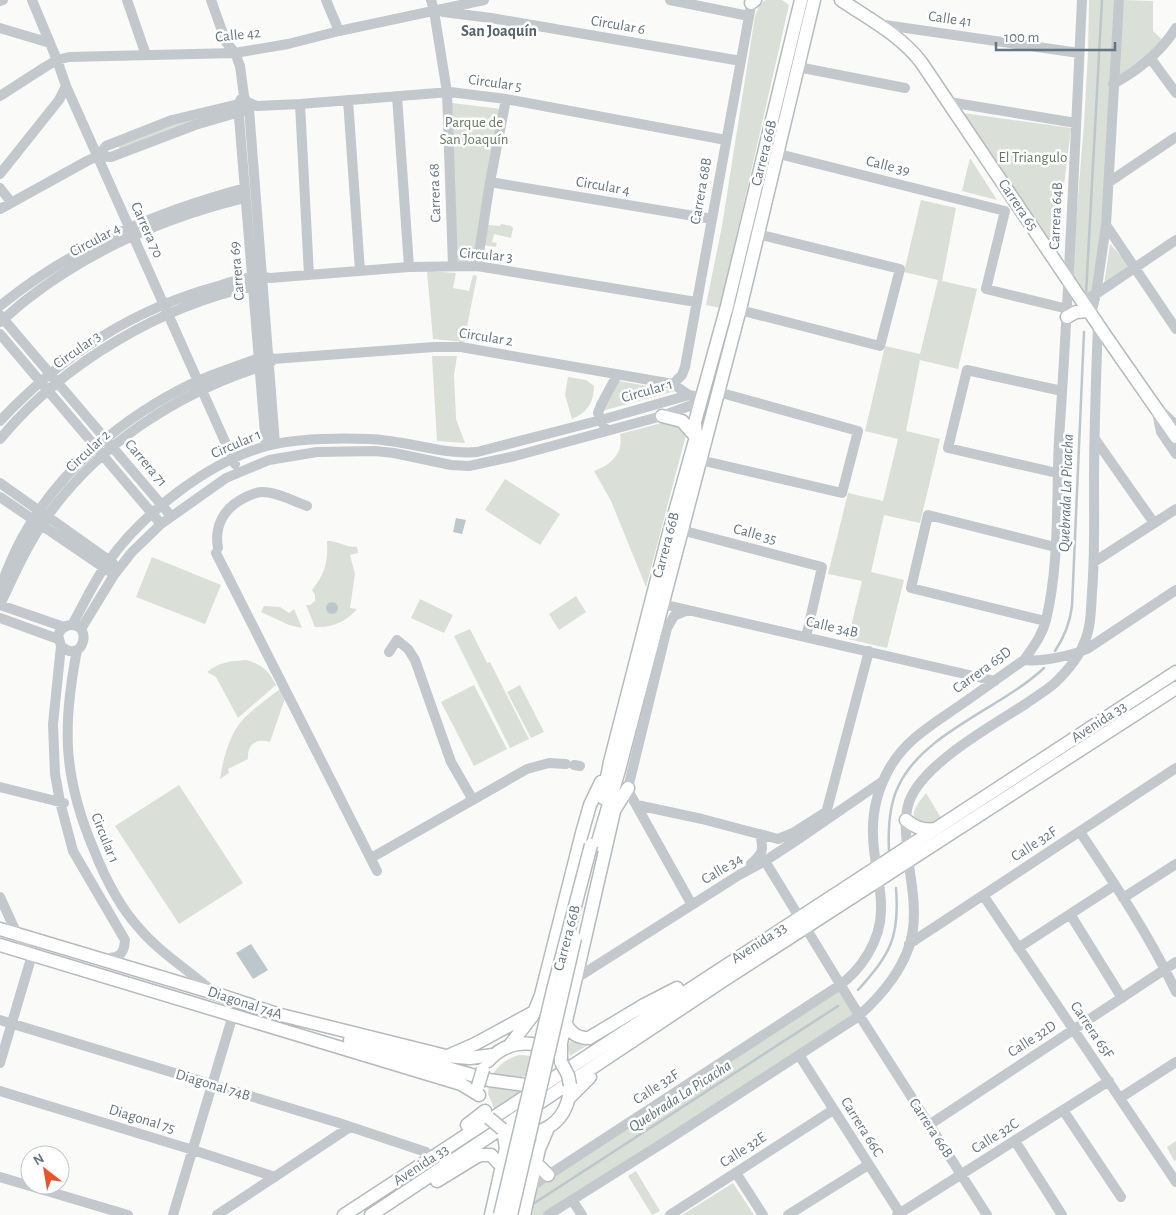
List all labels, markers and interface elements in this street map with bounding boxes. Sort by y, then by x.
street label: Calle 41 [927,9,973,29]
street label: Circular 6 [590,13,646,37]
scale bar [996,20,1115,52]
district label: San Joaquín [461,23,537,39]
street label: Calle 42 [215,25,262,45]
text: 100 m [1004,30,1039,45]
street label: Circular 5 [467,72,523,94]
park label: Parque de San Joaquín [439,115,509,147]
street label: Carrera 66B [749,118,779,188]
park label: El Triangulo [999,150,1067,165]
street label: Calle 39 [864,153,912,179]
street label: Carrera 68B [688,156,714,226]
street label: Carrera 68 [426,163,444,223]
street label: Circular 4 [575,174,631,198]
street label: Carrera 65 [995,177,1041,233]
street label: Carrera 64B [1047,182,1065,250]
street label: Carrera 70 [128,200,166,260]
street label: Circular 4 [67,221,123,259]
street label: Carrera 69 [227,241,247,301]
street label: Circular 3 [459,245,513,265]
street label: Circular 2 [458,325,514,349]
street label: Circular 3 [51,328,103,372]
street label: Circular 1 [620,377,674,405]
street label: Circular 2 [63,427,113,475]
street label: Circular 1 [209,427,263,461]
water label: Quebrada La Picacha [1056,434,1077,552]
street label: Carrera 71 [122,436,170,490]
street label: Carrera 66B [650,510,682,580]
street label: Calle 35 [732,521,778,547]
street label: Calle 34B [804,614,860,640]
street label: Carrera 65D [950,644,1014,696]
street label: Avenida 33 [1069,699,1129,745]
street label: Circular 1 [88,811,122,865]
street label: Calle 32F [1009,824,1060,864]
street label: Calle 34 [699,851,745,887]
street label: Carrera 66B [551,903,583,973]
street label: Avenida 33 [729,920,789,966]
street label: Diagonal 74A [206,984,285,1022]
street label: Carrera 65F [1068,999,1117,1062]
street label: Calle 32D [1005,1018,1059,1060]
water label: Quebrada La Picacha [626,1057,735,1136]
street label: Diagonal 74B [174,1067,252,1103]
street label: Calle 32F [631,1067,682,1107]
street label: Carrera 66C [838,1095,886,1160]
street label: Carrera 66B [906,1096,956,1160]
street label: Diagonal 75 [107,1102,177,1136]
street label: Calle 32C [969,1116,1021,1156]
street label: Calle 32E [717,1130,769,1170]
street label: Avenida 33 [391,1142,451,1188]
north arrow [20,1145,70,1195]
text: N [31,1151,47,1168]

